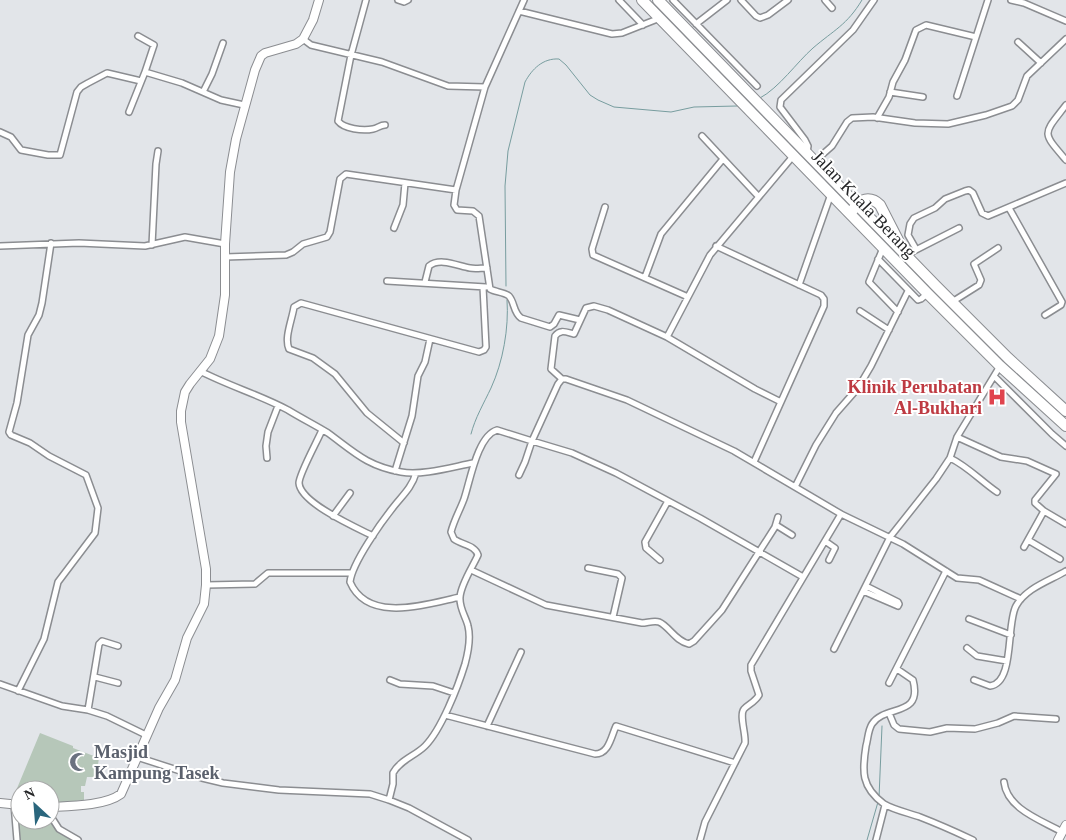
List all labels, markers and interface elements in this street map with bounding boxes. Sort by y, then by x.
street label: Jalan Kuala Berang [808,146,920,262]
place label: Klinik Perubatan Al-Bukhari [847,377,982,418]
hospital icon: Klinik Perubatan Al-Bukhari [986,386,1008,408]
place label: Masjid Kampung Tasek [94,742,220,783]
mosque icon: Masjid Kampung Tasek [68,751,90,773]
north arrow [10,780,60,830]
text: N [22,785,37,803]

